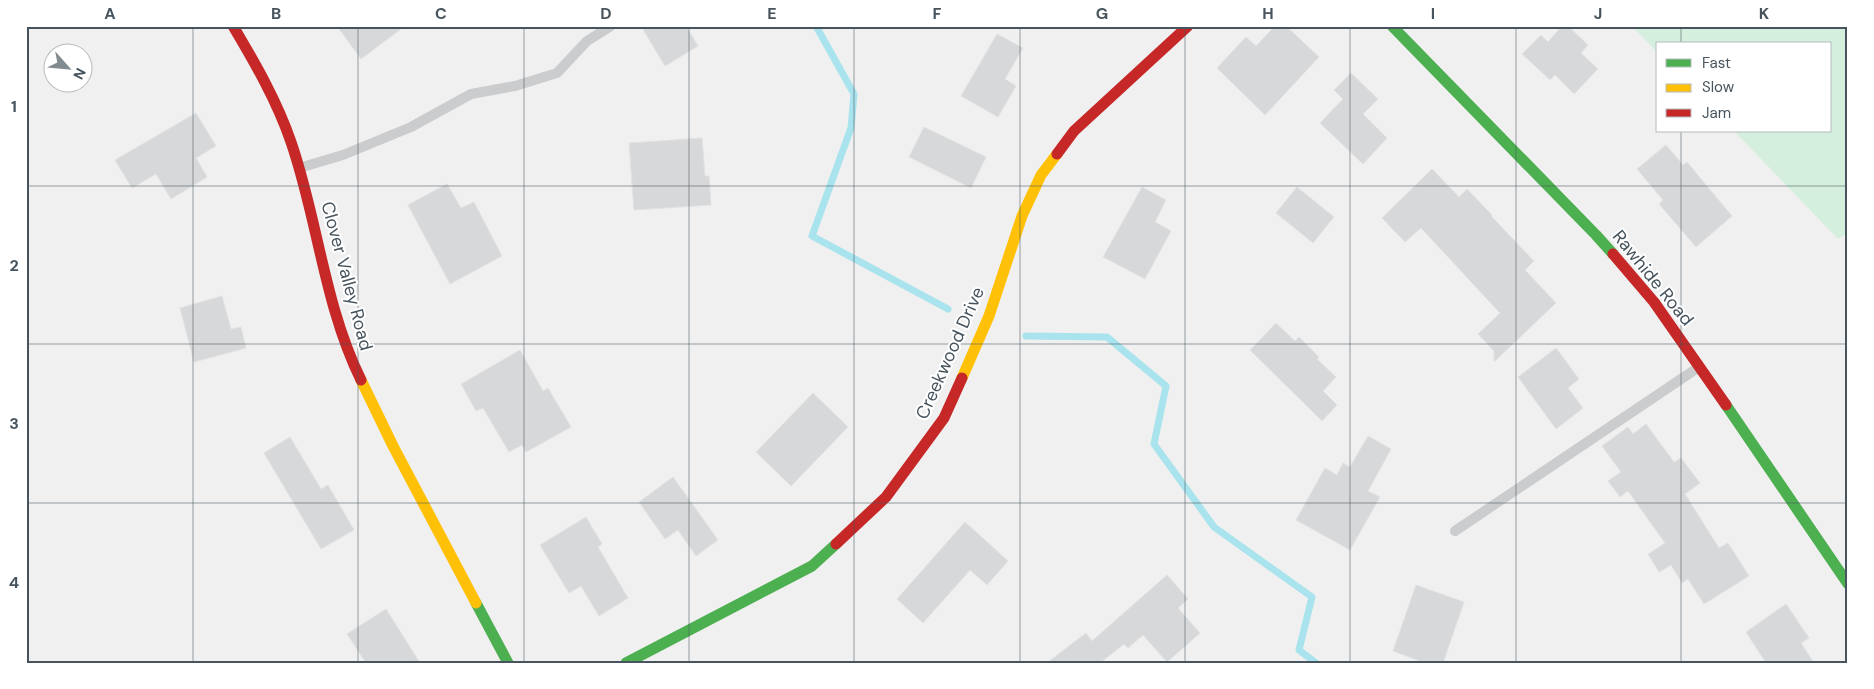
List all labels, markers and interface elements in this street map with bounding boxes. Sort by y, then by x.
text: A [104,3,116,24]
text: B [271,3,281,24]
text: C [435,3,447,24]
text: D [600,3,612,24]
text: E [767,3,777,24]
text: F [933,3,942,24]
text: G [1096,3,1108,24]
text: H [1262,3,1274,24]
text: I [1431,3,1435,24]
text: J [1594,3,1602,24]
text: K [1759,3,1770,24]
north arrow [42,42,92,92]
legend [1656,42,1832,132]
text: Fast [1702,53,1731,73]
text: N [69,65,90,83]
text: Slow [1702,77,1735,97]
text: 1 [11,96,17,117]
text: Jam [1702,103,1731,123]
street label: Clover Valley Road [316,199,378,353]
street label: Rawhide Road [1607,225,1699,331]
text: 2 [9,255,19,276]
street label: Creekwood Drive [910,283,990,423]
text: 3 [9,413,19,434]
text: 4 [9,572,19,593]

